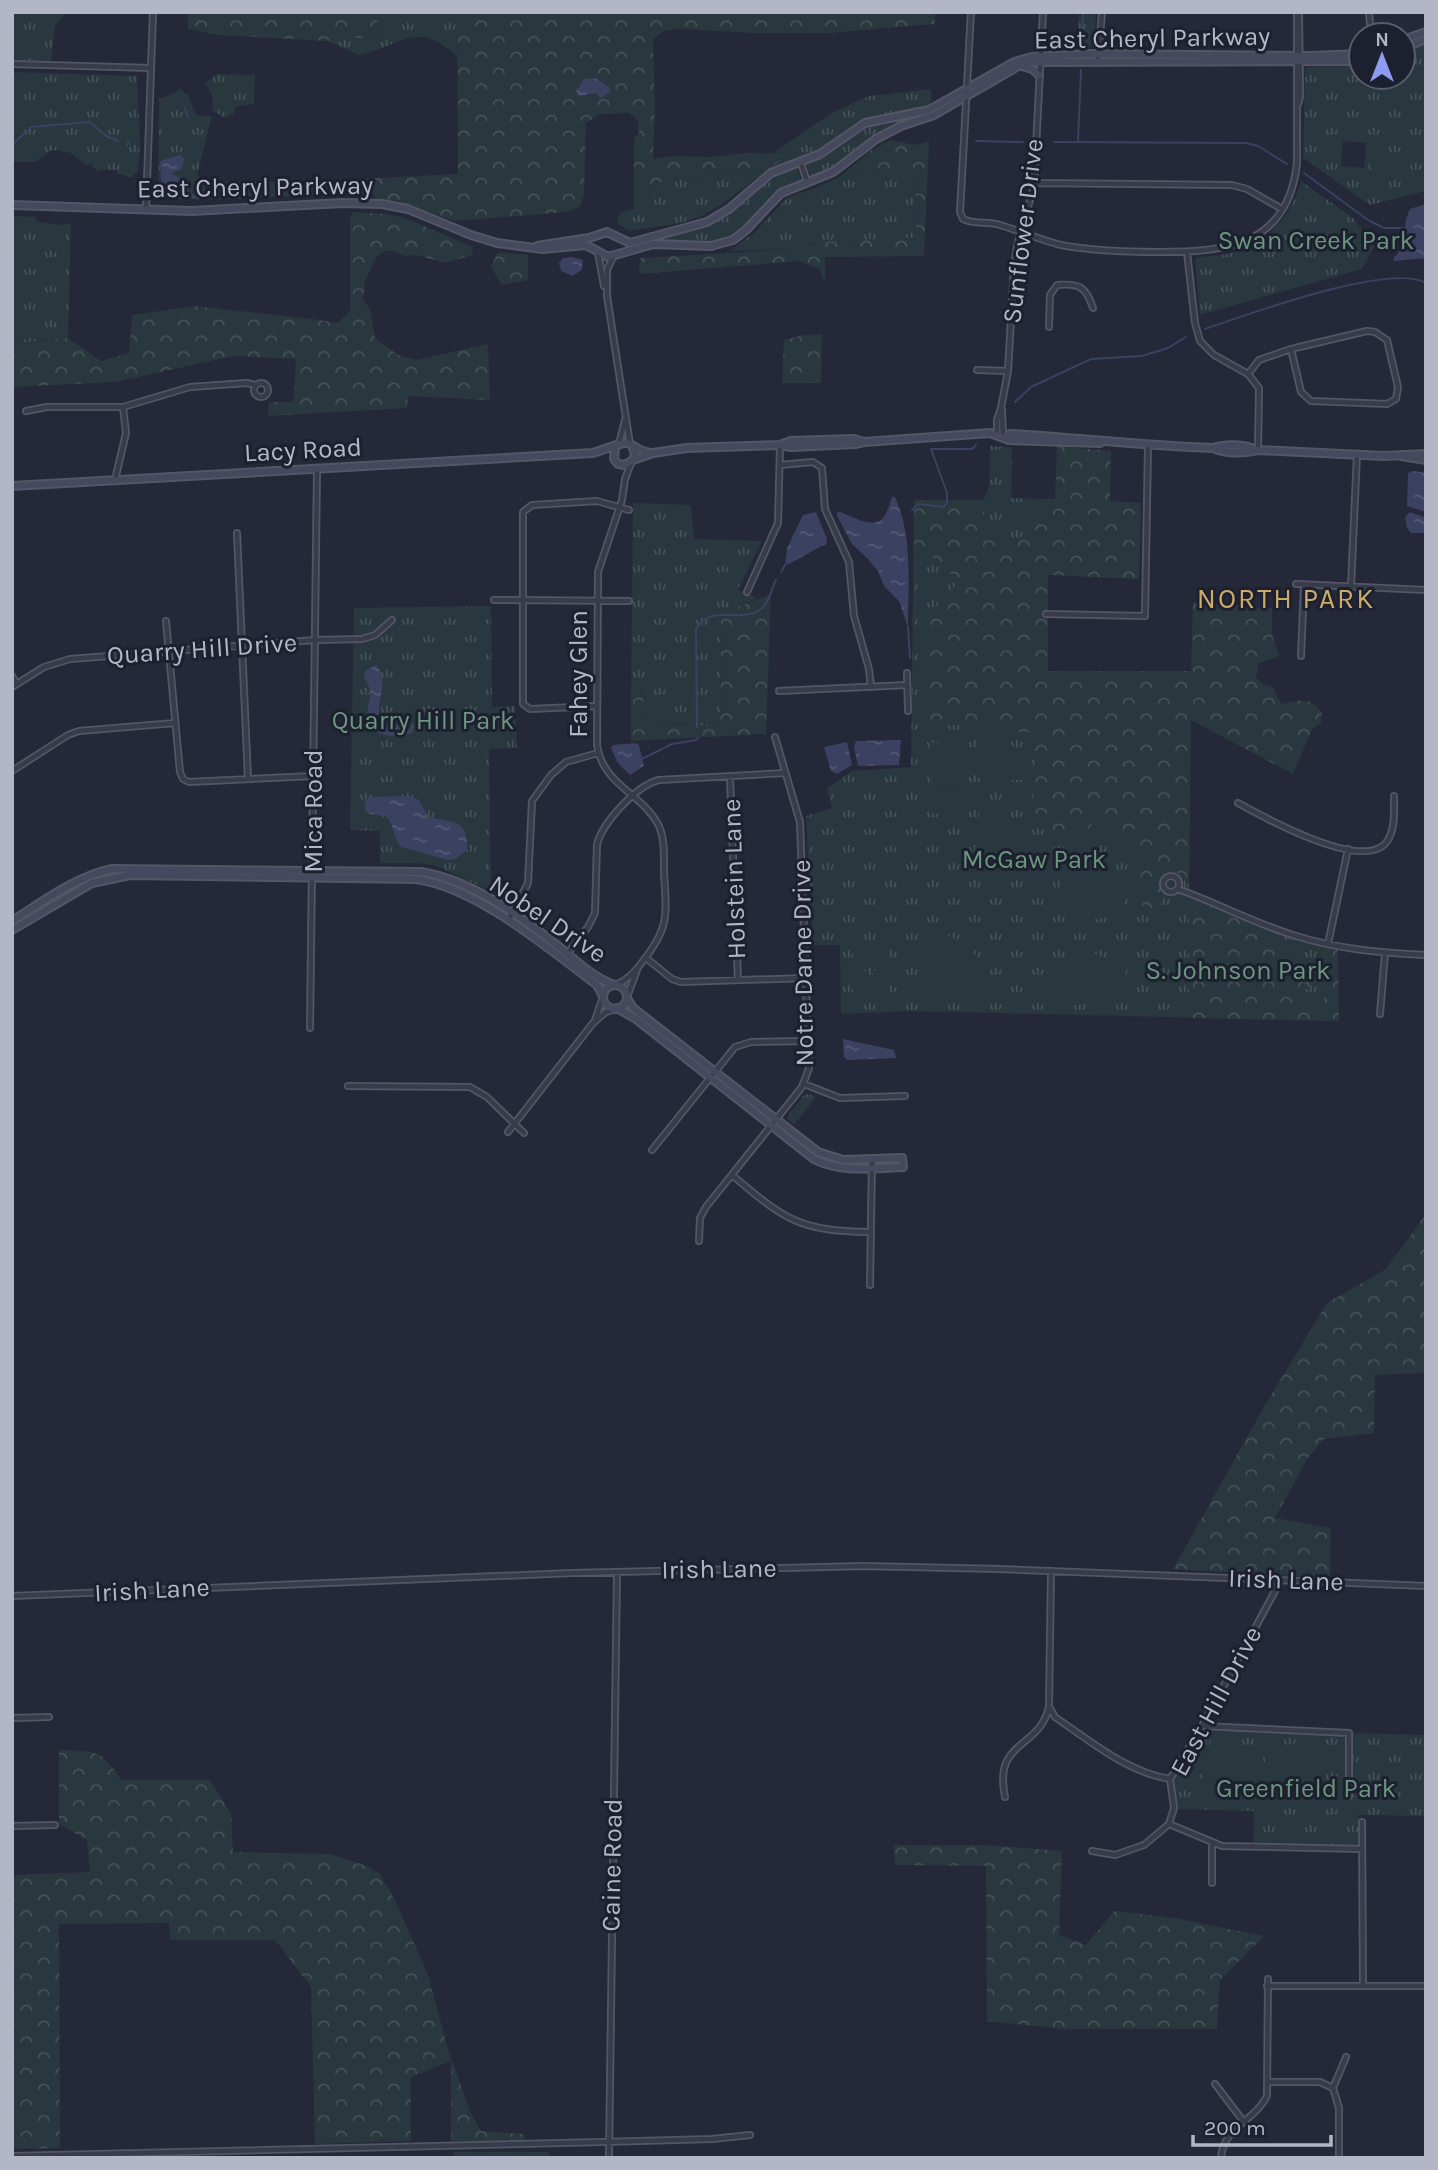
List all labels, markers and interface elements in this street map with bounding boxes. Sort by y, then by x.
street label: East Cheryl Parkway [1034,20,1270,56]
north arrow [1347,21,1417,91]
text: N [1375,29,1389,51]
street label: Sunflower Drive [996,137,1050,325]
street label: East Cheryl Parkway [137,169,373,205]
park label: Swan Creek Park [1218,225,1414,256]
street label: Lacy Road [243,431,363,469]
district label: NORTH PARK [1197,582,1375,615]
street label: Fahey Glen [563,610,594,738]
street label: Quarry Hill Drive [106,627,298,671]
park label: Quarry Hill Park [332,705,514,736]
street label: Mica Road [298,749,329,873]
street label: Holstein Lane [716,798,752,960]
park label: McGaw Park [962,844,1106,875]
street label: Notre Dame Drive [786,859,820,1067]
street label: Nobel Drive [483,868,613,970]
park label: S. Johnson Park [1145,955,1331,986]
street label: Irish Lane [661,1552,777,1586]
street label: Irish Lane [1228,1562,1344,1598]
street label: Irish Lane [94,1571,210,1609]
street label: East Hill Drive [1164,1621,1268,1781]
park label: Greenfield Park [1216,1773,1396,1804]
street label: Caine Road [595,1798,629,1932]
scale bar [1193,2104,1331,2148]
text: 200 m [1204,2116,1266,2140]

